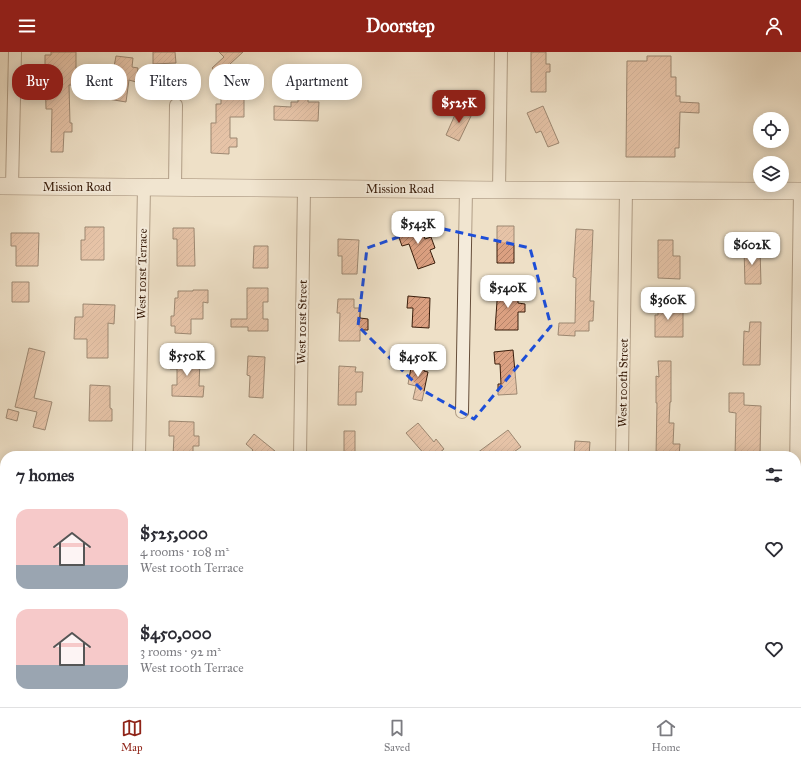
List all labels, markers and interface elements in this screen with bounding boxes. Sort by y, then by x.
icon: menu [16,15,38,37]
text: Doorstep [366,15,435,37]
icon: person [763,15,785,37]
chip: Buy [12,64,63,100]
chip: Rent [71,64,127,100]
chip: Filters [135,64,201,100]
chip: New [209,64,264,100]
chip: Apartment [272,64,362,100]
pin: $525K [431,90,487,124]
text: $525K [441,95,477,111]
map controls [753,112,789,192]
button: locate [753,112,789,148]
button: layers [753,156,789,192]
street label: Mission Road [43,180,111,194]
street label: Mission Road [366,182,434,196]
pin: $543K [390,211,446,245]
text: $543K [400,216,436,232]
street label: West 101st Terrace [134,228,150,320]
pin: $602K [724,232,780,266]
text: $602K [733,237,771,253]
pin: $540K [480,275,536,309]
street label: West 101st Street [294,279,310,364]
text: $540K [489,280,527,296]
pin: $360K [640,287,696,321]
text: $360K [650,292,686,308]
street label: West 100th Street [615,338,631,428]
pin: $550K [159,343,215,377]
pin: $450K [390,344,446,378]
text: $550K [169,348,205,364]
text: $450K [399,349,437,365]
icon: filters [763,464,785,486]
text: 7 homes [16,465,74,486]
text: $525,000 [140,523,208,544]
icon: home [48,525,96,573]
icon: heart [763,538,785,560]
text: 4 rooms · 108 m² [140,544,229,560]
text: West 100th Terrace [140,560,244,576]
text: $450,000 [140,623,212,644]
icon: home [48,625,96,673]
icon: heart [763,638,785,660]
text: 3 rooms · 92 m² [140,644,221,660]
text: West 100th Terrace [140,660,244,676]
tab: Map [121,717,143,754]
tab: Saved [384,717,410,754]
tab: Home [652,717,680,754]

